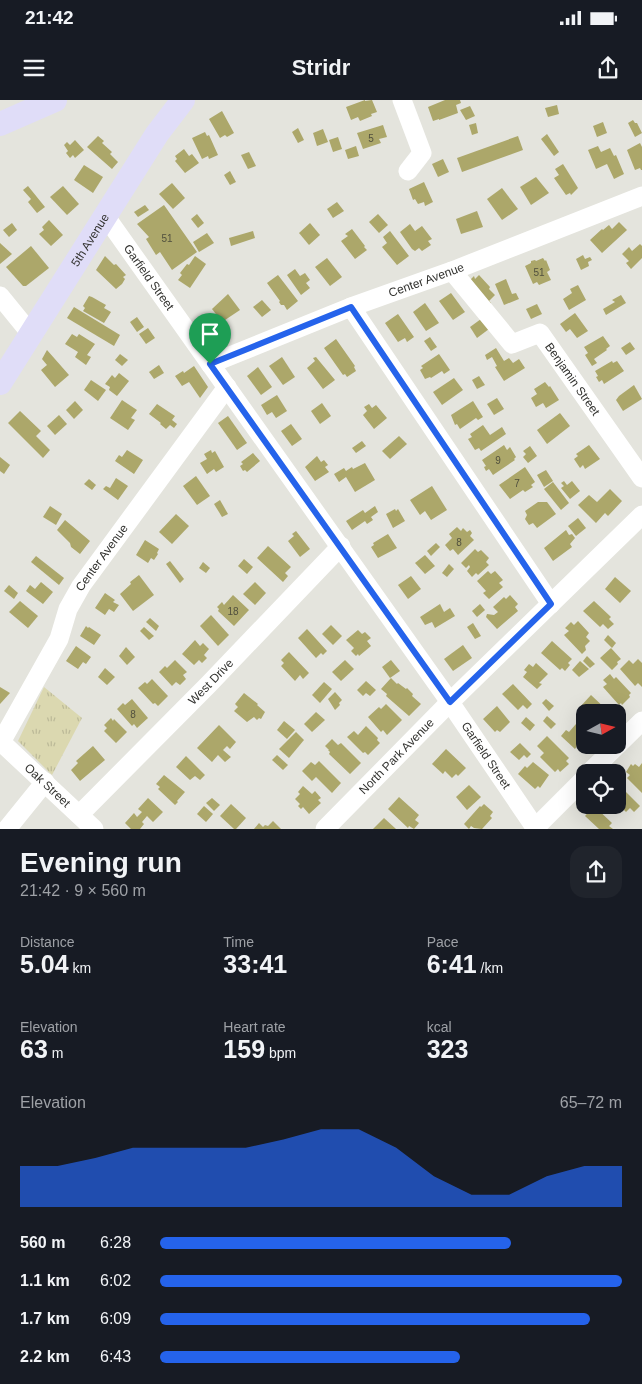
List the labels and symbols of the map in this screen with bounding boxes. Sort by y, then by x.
house number: 5 [368,133,374,144]
street label: 5th Avenue [68,211,112,269]
house number: 51 [161,233,173,244]
street label: Garfield Street [121,242,177,314]
street label: Center Avenue [387,260,466,300]
house number: 51 [533,267,545,278]
pin [189,313,231,364]
street label: Benjamin Street [542,340,603,419]
house number: 9 [495,455,501,466]
house number: 7 [514,478,520,489]
street label: Center Avenue [73,521,131,593]
house number: 8 [456,537,462,548]
house number: 18 [227,606,239,617]
street label: West Drive [185,656,236,708]
north arrow [576,704,626,754]
house number: 8 [130,709,136,720]
street label: North Park Avenue [356,715,437,797]
street label: Garfield Street [458,719,514,792]
street label: Oak Street [22,761,74,811]

